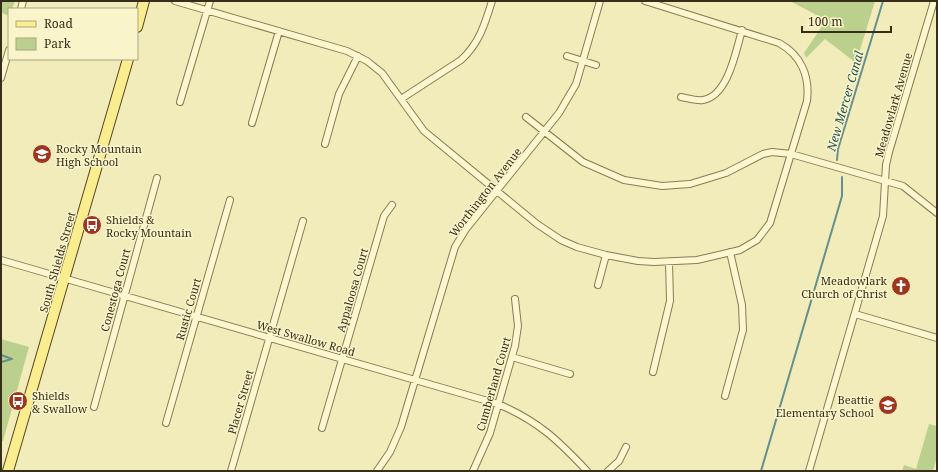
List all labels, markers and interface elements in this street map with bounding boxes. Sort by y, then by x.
legend [8,8,138,60]
scale bar [802,8,891,34]
text: 100 m [808,13,843,30]
text: Road [44,15,74,32]
text: Park [44,35,72,52]
water label: New Mercer Canal [822,49,868,154]
street label: Meadowlark Avenue [871,51,915,159]
place label: Rocky Mountain High School [56,141,142,169]
school or university icon: Rocky Mountain High School [31,143,53,165]
street label: Worthington Avenue [445,144,525,240]
street label: South Shields Street [35,210,79,314]
place label: Shields & Rocky Mountain [106,212,192,240]
bus stop icon: Shields & Rocky Mountain [81,214,103,236]
street label: Appaloosa Court [333,246,371,334]
street label: Conestoga Court [97,247,133,333]
place label: Meadowlark Church of Christ [801,273,888,301]
church icon: Meadowlark Church of Christ [890,275,912,297]
street label: Rustic Court [172,276,204,342]
street label: West Swallow Road [255,317,357,359]
street label: Cumberland Court [472,335,514,433]
street label: Placer Street [224,368,256,436]
place label: Shields & Swallow [32,388,88,416]
bus stop icon: Shields & Swallow [7,390,29,412]
place label: Beattie Elementary School [776,392,875,420]
school or university icon: Beattie Elementary School [877,394,899,416]

